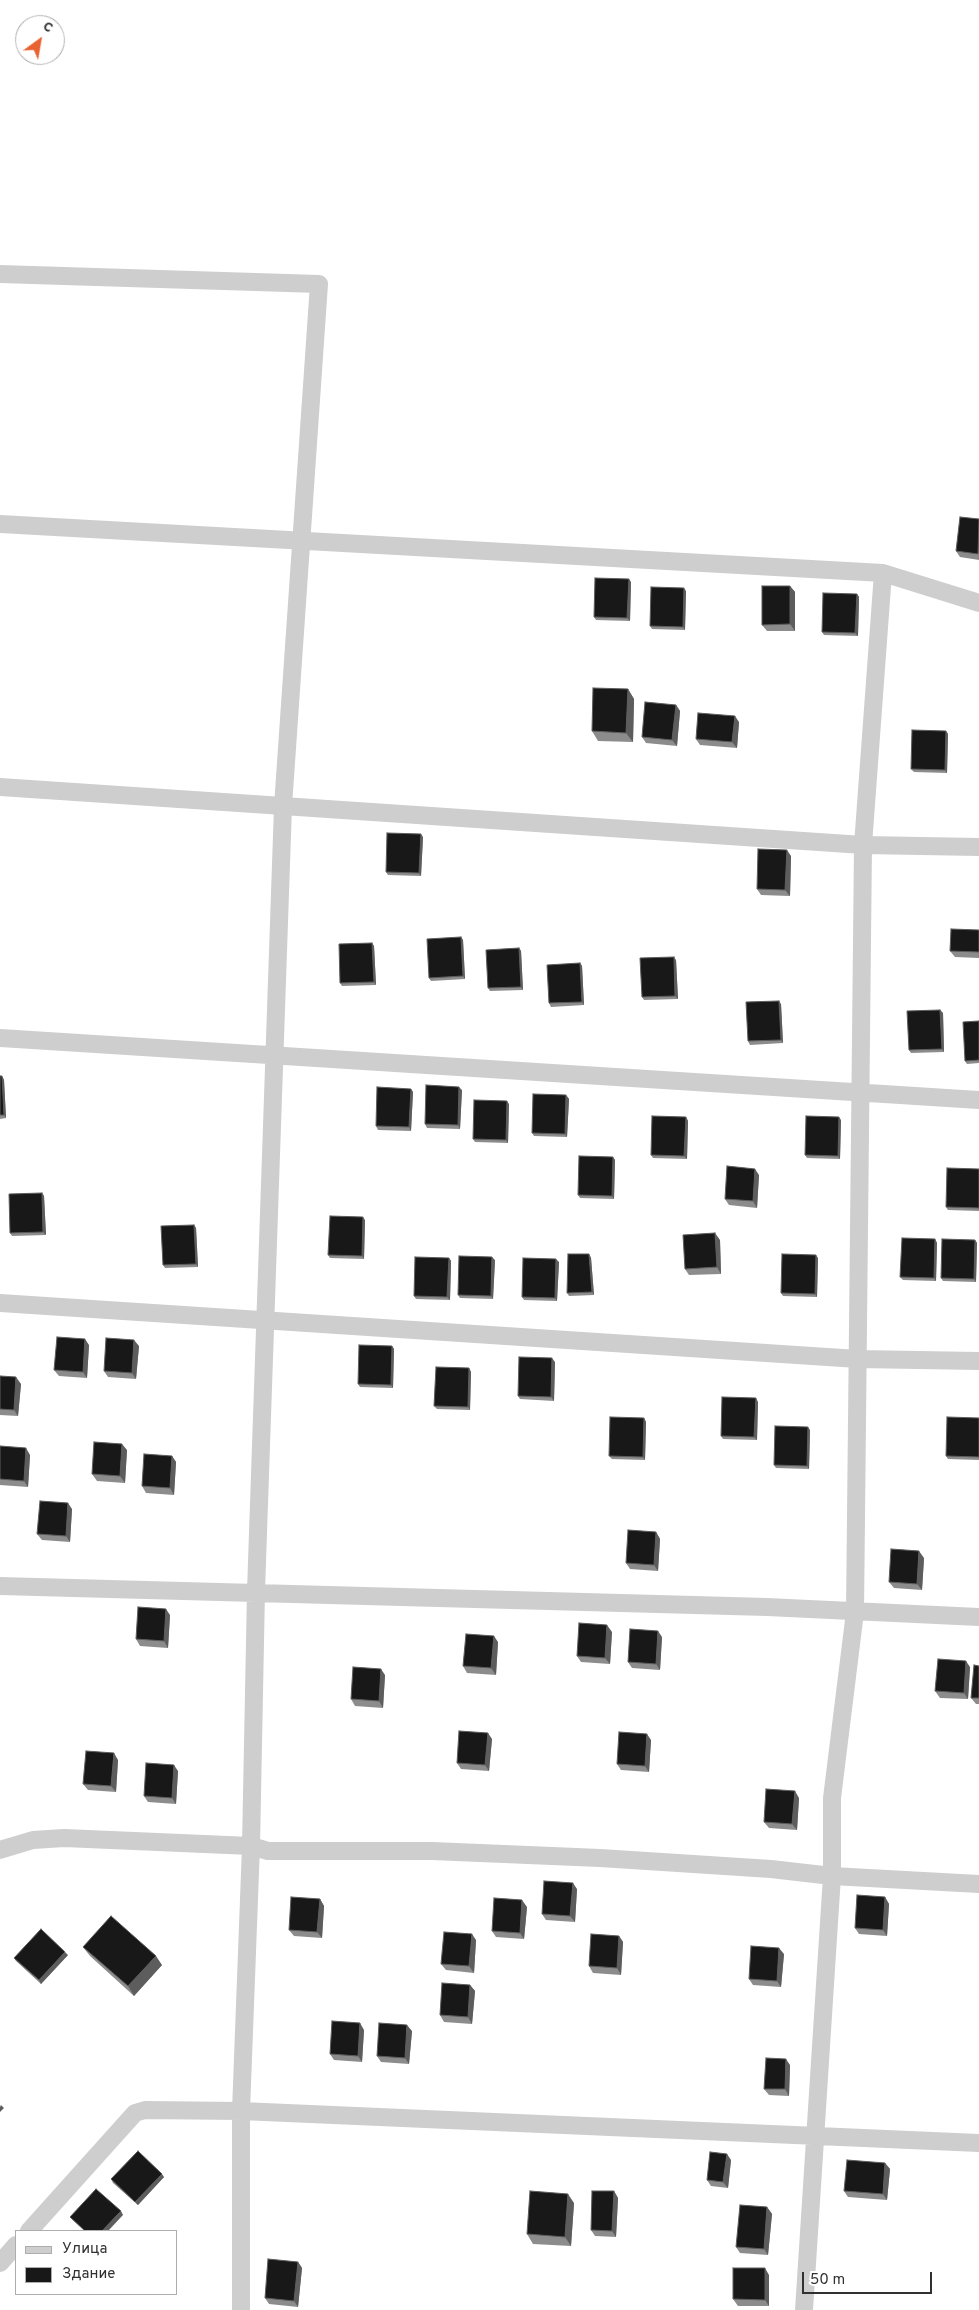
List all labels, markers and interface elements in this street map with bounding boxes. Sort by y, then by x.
north arrow [15,15,65,65]
text: С [39,18,56,37]
legend [15,2230,178,2295]
text: Улица [62,2240,107,2259]
scale bar [804,2262,934,2294]
text: Здание [62,2265,115,2284]
text: 50 m [810,2271,845,2290]

